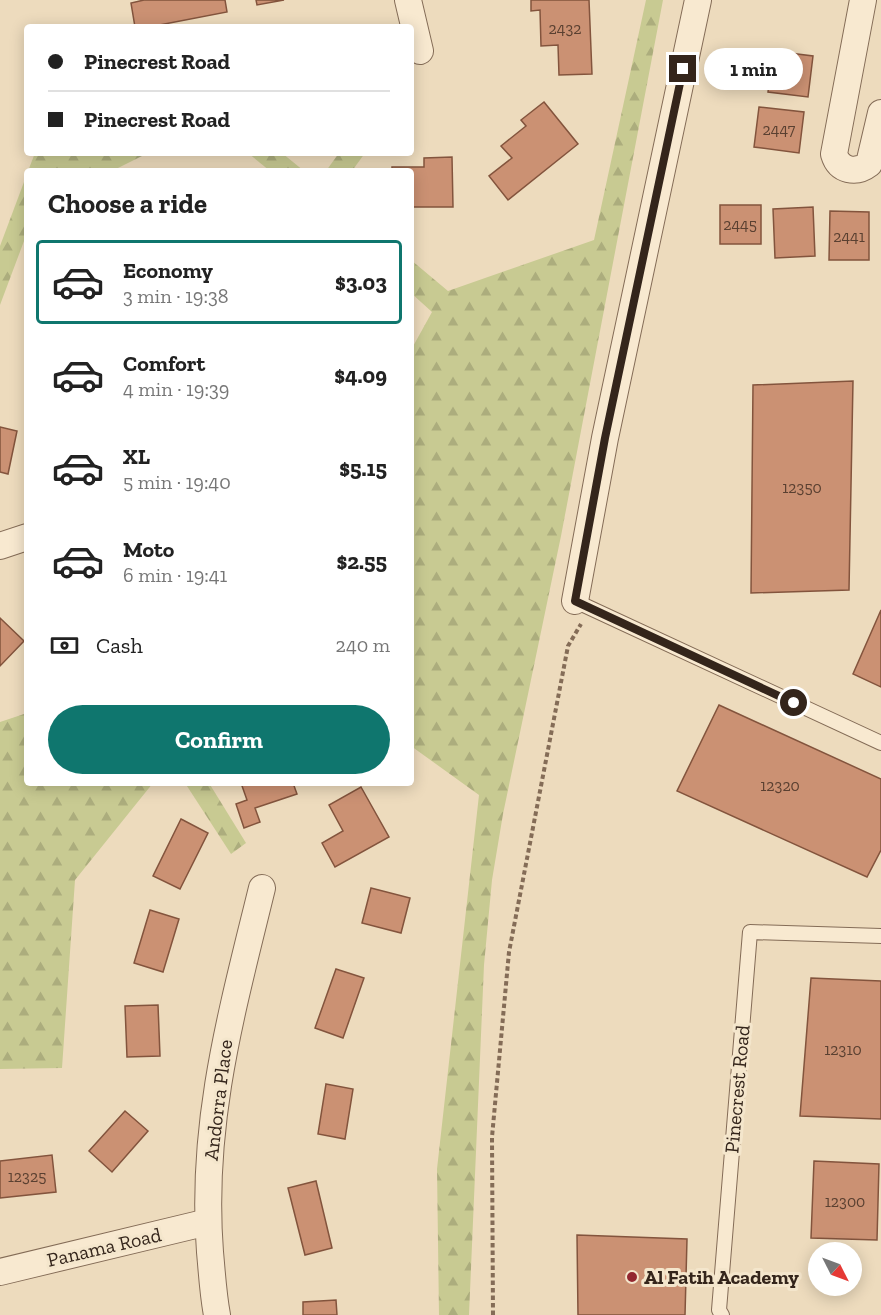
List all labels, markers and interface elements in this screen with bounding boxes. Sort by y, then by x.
house number: 2432 [549,19,581,38]
text: Pinecrest Road [84,48,230,75]
callout: 1 min [704,48,803,90]
route end [669,55,696,82]
text: 1 min [730,57,777,81]
text: Pinecrest Road [84,106,230,133]
house number: 2447 [763,120,796,139]
text: Choose a ride [48,188,207,220]
house number: 2445 [723,215,757,234]
house number: 2441 [833,227,865,246]
icon: car [51,255,105,309]
text: Economy [123,257,213,284]
text: $3.03 [335,269,387,296]
text: 3 min · 19:38 [123,284,228,308]
icon: car [51,348,105,402]
text: Comfort [123,350,205,377]
text: $4.09 [334,362,387,389]
text: 4 min · 19:39 [123,377,229,401]
icon: car [51,441,105,495]
text: XL [123,443,150,470]
text: $5.15 [339,455,387,482]
text: 5 min · 19:40 [123,470,231,494]
house number: 12350 [782,478,822,497]
icon: car [51,534,105,588]
text: Moto [123,536,174,563]
text: $2.55 [336,548,387,575]
text: 6 min · 19:41 [123,563,227,587]
icon: cash [48,629,81,662]
text: Cash [96,632,143,659]
text: 240 m [336,633,390,657]
route start [780,689,807,716]
button: Confirm [48,705,390,774]
house number: 12320 [760,776,800,795]
street label: Pinecrest Road [719,1024,755,1154]
street label: Andorra Place [199,1038,237,1162]
house number: 12310 [824,1040,862,1059]
house number: 12325 [8,1167,46,1186]
house number: 12300 [825,1192,865,1211]
street label: Panama Road [44,1222,164,1272]
north arrow [808,1242,862,1296]
map controls [808,1242,862,1296]
place label: Al Fatih Academy [644,1265,799,1289]
marker: Al Fatih Academy [625,1270,639,1284]

